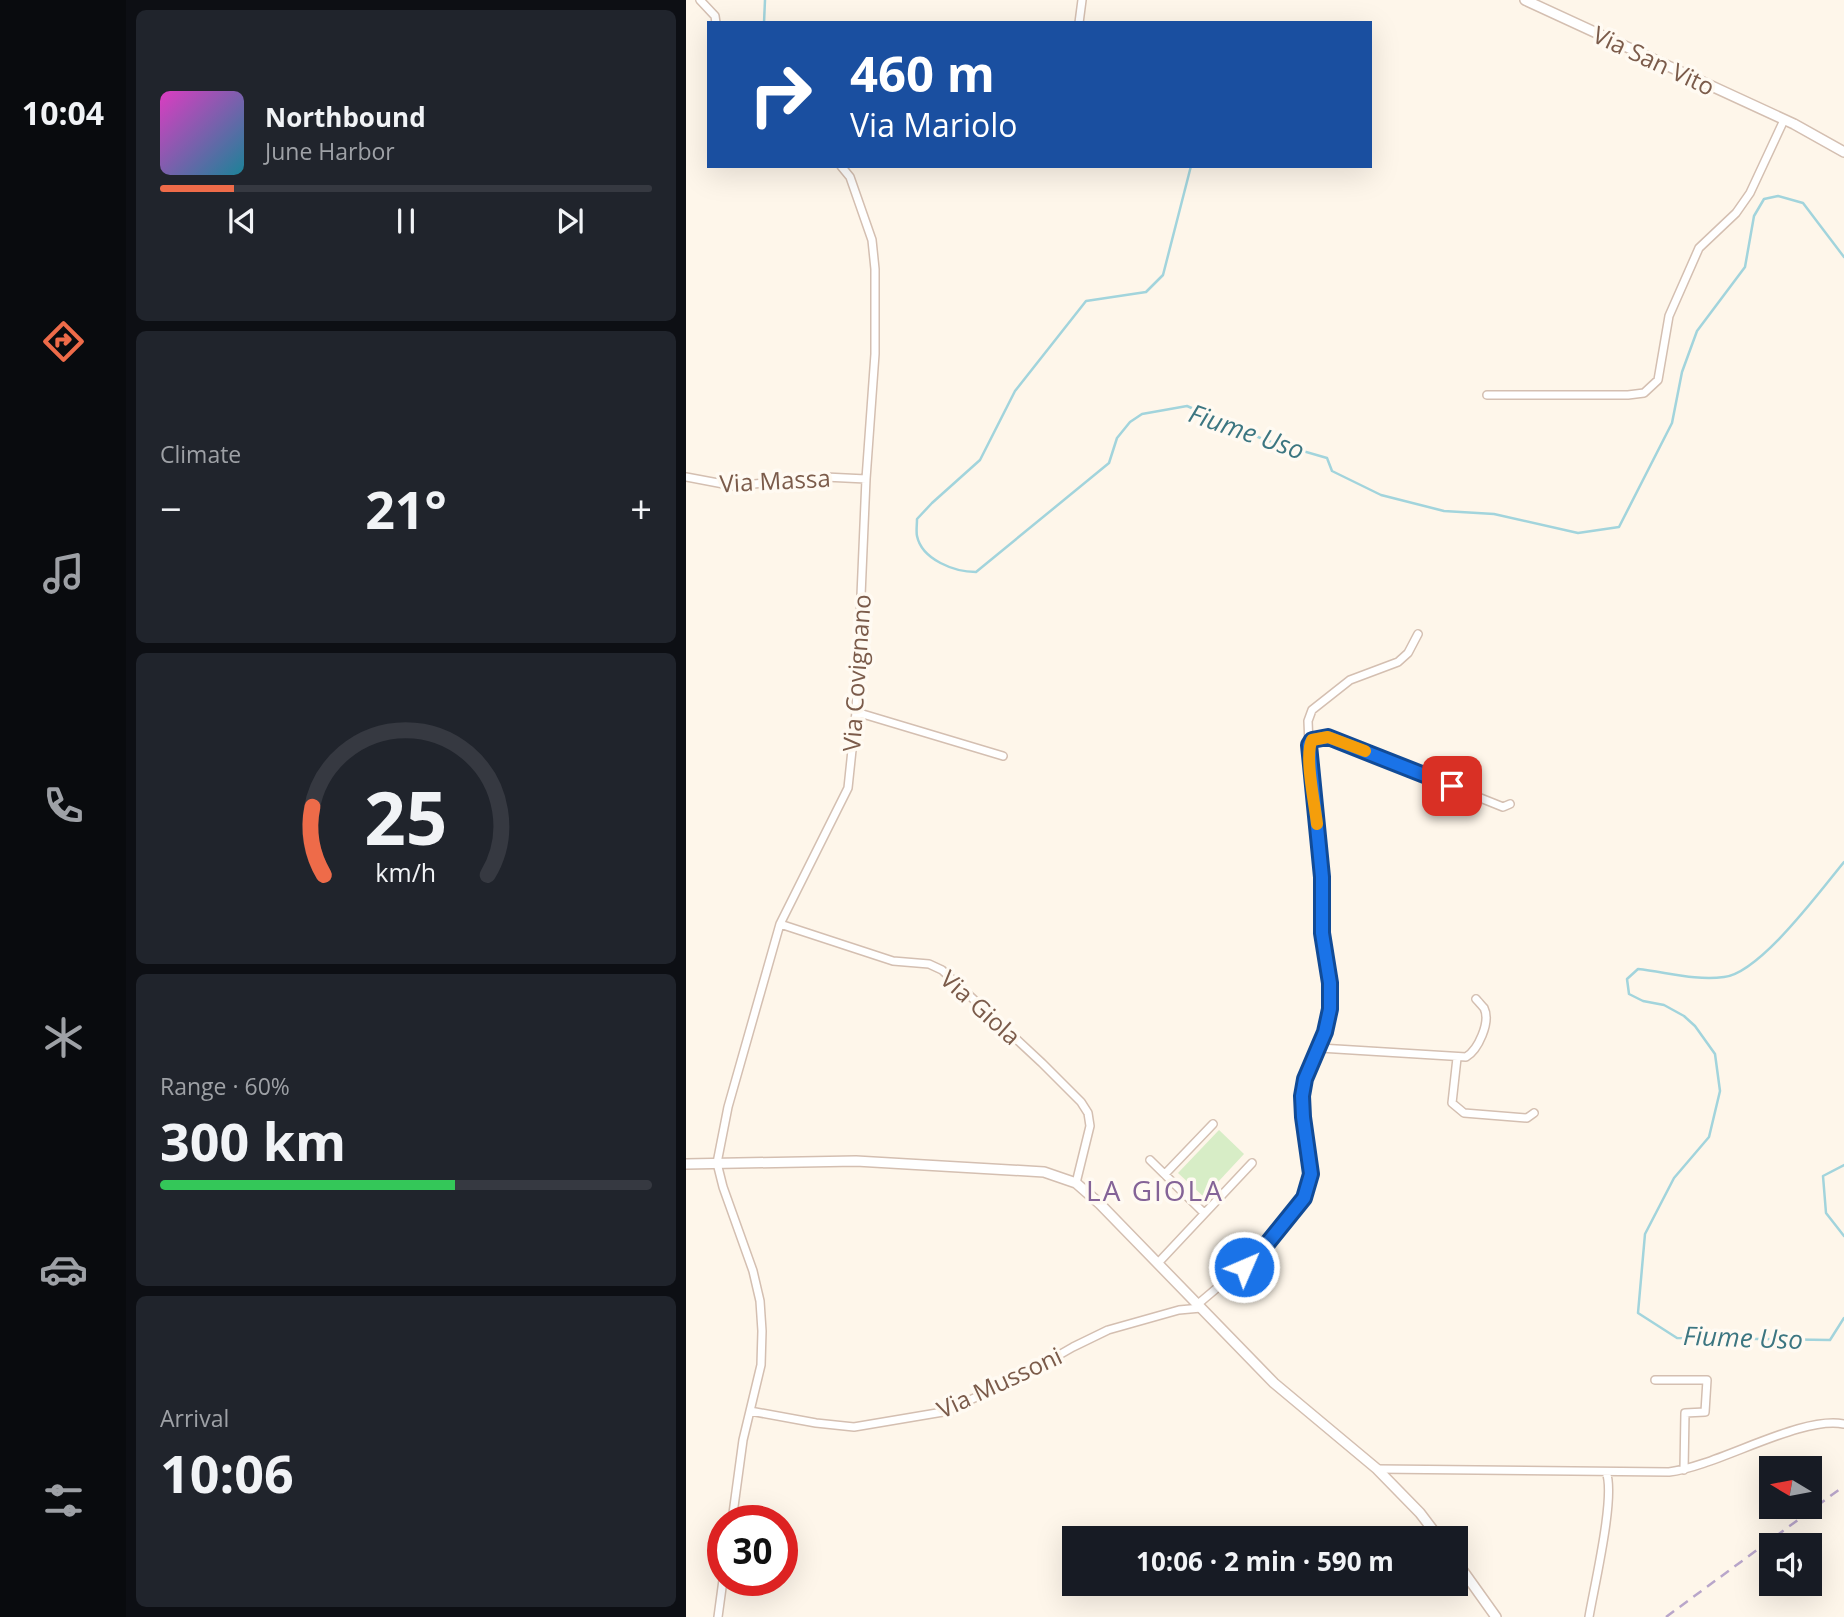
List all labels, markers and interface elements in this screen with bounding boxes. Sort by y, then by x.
street label: Via San Vito [1588,17,1720,103]
text: 460 m [850,40,995,106]
icon: right [735,49,826,140]
text: 10:04 [22,91,104,134]
text: Northbound [265,99,426,135]
text: Via Mariolo [850,103,1018,146]
text: June Harbor [265,135,395,167]
icon: previous [223,202,261,240]
icon: pause [387,202,425,240]
icon: next [551,202,589,240]
icon: directions [39,317,88,366]
water label: Fiume Uso [1184,394,1310,468]
text: Climate [160,438,241,470]
street label: Via Massa [719,461,831,499]
text: 21° [365,473,447,544]
text: − [160,482,182,534]
text: + [630,482,652,534]
icon: music [39,549,88,598]
street label: Via Covignano [834,593,878,753]
pin [1422,756,1482,816]
text: 25 [364,767,448,866]
icon: arrive [1433,767,1471,805]
icon: phone [39,781,88,830]
text: km/h [376,854,436,888]
street label: Via Giola [934,962,1028,1052]
icon: climate [39,1013,88,1062]
text: Range · 60% [160,1070,290,1102]
text: 300 km [160,1105,346,1176]
district label: LA GIOLA [1086,1171,1224,1209]
position arrow [1207,1230,1281,1304]
icon: car [39,1245,88,1294]
water label: Fiume Uso [1682,1317,1804,1357]
street label: Via Mussoni [931,1339,1067,1425]
text: Arrival [160,1402,229,1434]
text: 10:06 [160,1437,294,1508]
north arrow [1759,1456,1822,1519]
map controls [1759,1456,1822,1596]
icon: filters [39,1476,88,1525]
speed limit sign: 30 [707,1505,798,1596]
button: sound [1759,1533,1822,1596]
text: 10:06 · 2 min · 590 m [1136,1543,1394,1579]

